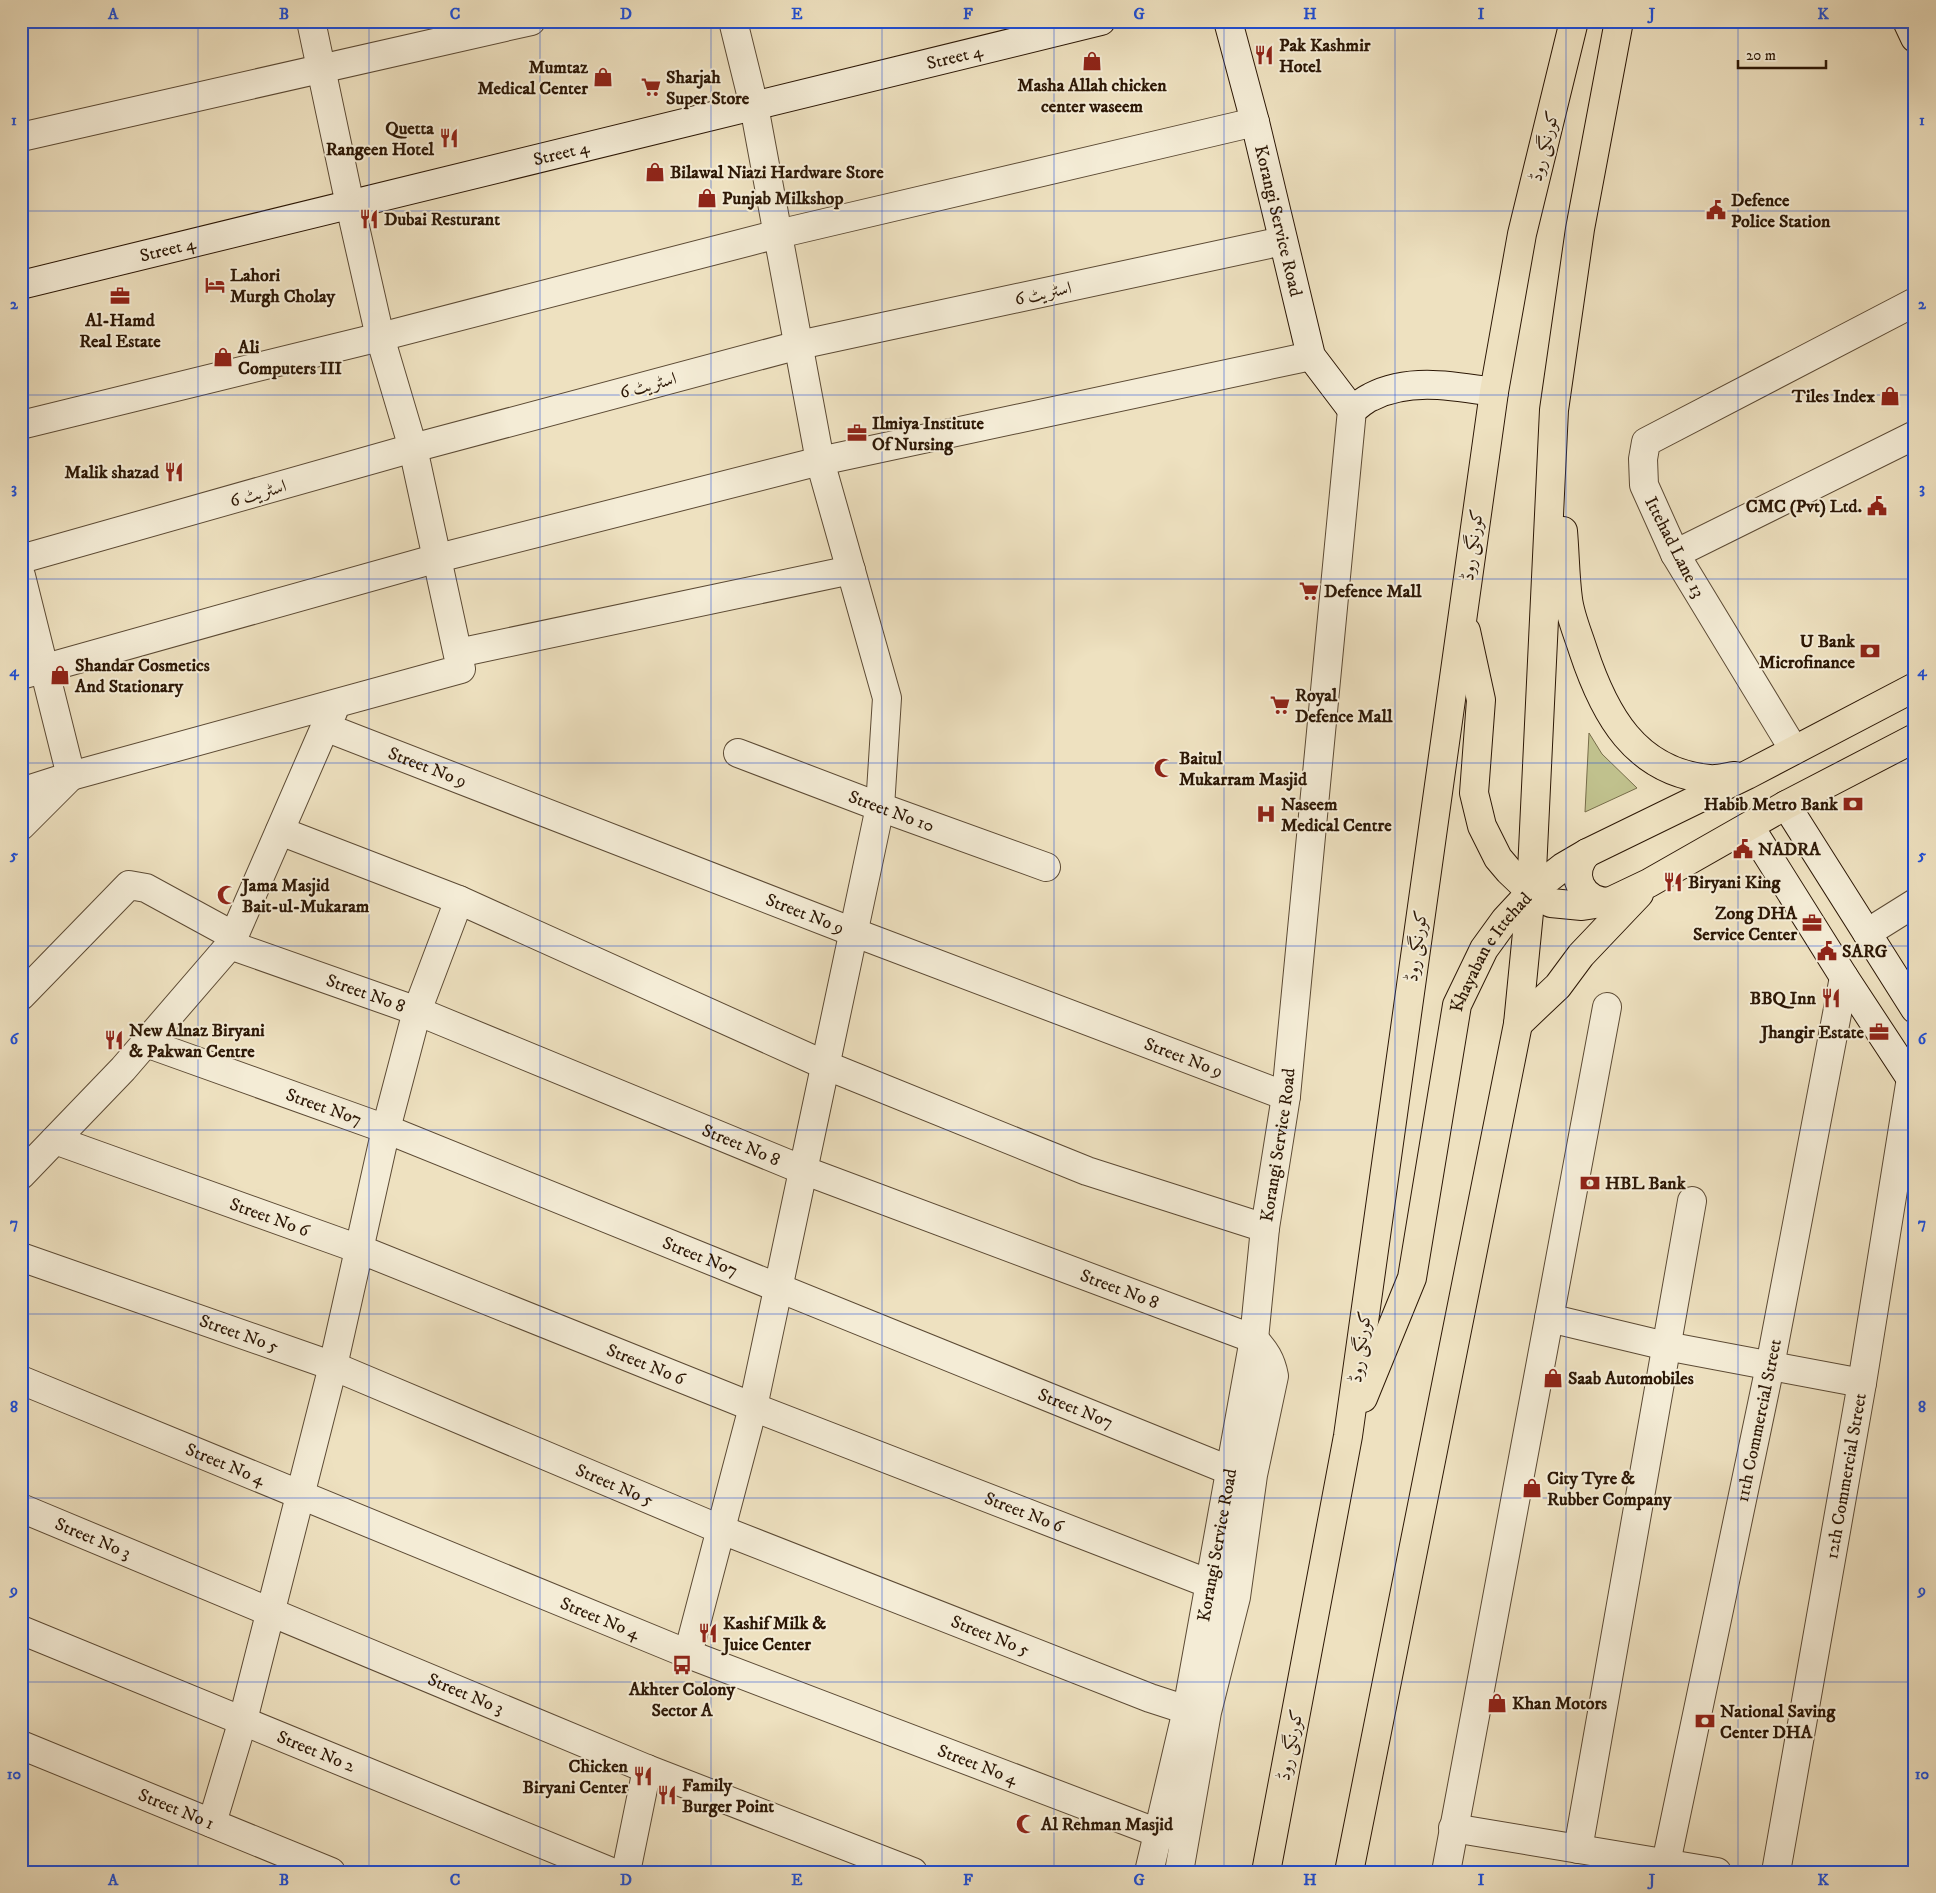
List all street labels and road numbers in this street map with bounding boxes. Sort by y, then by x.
street label: Street 4 [925,40,986,75]
street label: کورنگی روڈ [1525,108,1565,184]
street label: Street 4 [531,136,592,171]
street label: Korangi Service Road [1249,143,1306,299]
street label: Street 4 [138,233,199,268]
street label: اسٹریٹ 6 [1013,277,1074,311]
street label: اسٹریٹ 6 [617,368,679,404]
street label: اسٹریٹ 6 [227,475,289,513]
street label: Ittehad Lane 13 [1639,493,1709,602]
street label: کورنگی روڈ [1456,508,1490,583]
street label: Street No 9 [385,743,470,793]
street label: Street No 10 [845,786,937,838]
street label: Khayaban e Ittehad [1446,888,1537,1014]
street label: Street No 9 [762,889,847,940]
street label: کورنگی روڈ [1400,909,1434,984]
street label: Street No 8 [323,970,408,1018]
street label: Street No 9 [1141,1033,1226,1083]
street label: Korangi Service Road [1256,1067,1301,1223]
street label: Street No7 [283,1084,365,1131]
street label: Street No 8 [699,1120,783,1171]
street label: Street No 6 [227,1194,313,1242]
street label: Street No7 [659,1232,741,1282]
street label: Street No 8 [1077,1265,1162,1314]
street label: Street No 5 [196,1310,281,1358]
street label: کورنگی روڈ [1344,1310,1378,1385]
street label: 11th Commercial Street [1732,1337,1787,1504]
street label: Street No 6 [603,1339,689,1391]
street label: Street No7 [1035,1384,1116,1434]
street label: 12th Commercial Street [1821,1391,1872,1561]
street label: Street No 4 [182,1439,269,1491]
street label: Street No 5 [572,1459,656,1512]
street label: Korangi Service Road [1193,1467,1242,1623]
street label: Street No 6 [981,1488,1067,1538]
street label: Street No 3 [51,1513,134,1565]
street label: Street No 4 [557,1593,643,1645]
street label: Street No 5 [948,1611,1032,1662]
street label: Street No 3 [424,1669,507,1720]
street label: کورنگی روڈ [1272,1707,1310,1783]
street label: Street No 2 [273,1726,358,1778]
street label: Street No 4 [934,1740,1021,1791]
street label: Street No 1 [135,1784,217,1835]

